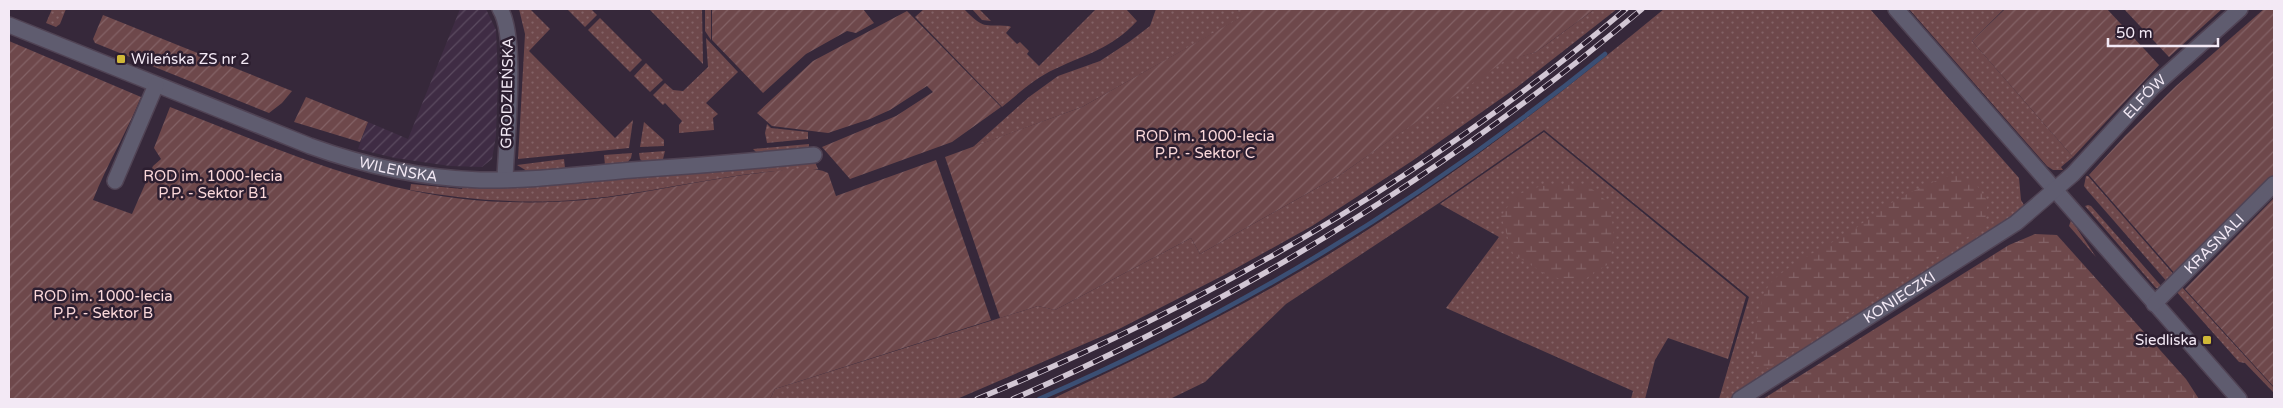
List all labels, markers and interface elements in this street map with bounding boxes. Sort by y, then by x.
scale bar [2108,15,2218,47]
text: 50 m [2116,24,2153,42]
street label: GRODZIEŃSKA [497,37,517,149]
place label: Wileńska ZS nr 2 [131,50,250,68]
marker: Wileńska ZS nr 2 [115,53,127,65]
street label: ELFÓW [2119,71,2170,122]
park label: ROD im. 1000-lecia P.P. - Sektor C [1135,127,1275,162]
street label: WILEŃSKA [357,153,439,186]
park label: ROD im. 1000-lecia P.P. - Sektor B1 [143,167,283,202]
street label: KRASNALI [2180,210,2248,278]
street label: KONIECZKI [1860,268,1939,327]
park label: ROD im. 1000-lecia P.P. - Sektor B [33,287,173,322]
place label: Siedliska [2135,331,2197,349]
marker: Siedliska [2201,334,2213,346]

